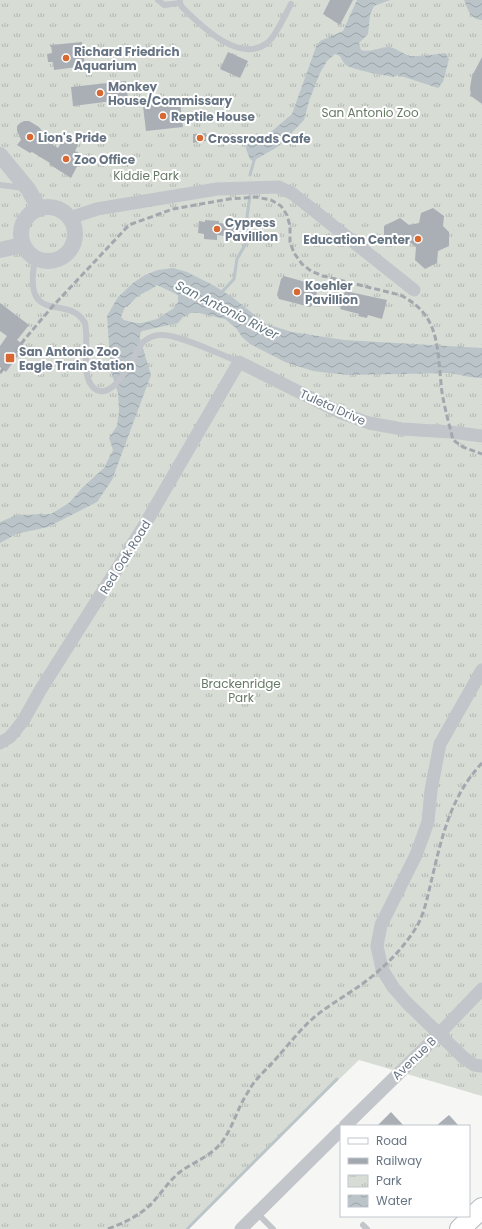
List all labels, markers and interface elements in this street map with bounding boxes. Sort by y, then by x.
place label: Richard Friedrich Aquarium [74,43,180,74]
marker: Richard Friedrich Aquarium [61,53,71,63]
place label: Monkey House/Commissary [108,78,232,109]
marker: Monkey House/Commissary [95,88,105,98]
park label: San Antonio Zoo [321,104,419,121]
place label: Reptile House [171,108,255,125]
marker: Reptile House [158,111,168,121]
place label: Lion's Pride [38,129,107,146]
place label: Crossroads Cafe [208,130,311,147]
marker: Lion's Pride [25,132,35,142]
marker: Crossroads Cafe [195,133,205,143]
place label: Zoo Office [74,151,136,168]
marker: Zoo Office [61,154,71,164]
park label: Kiddie Park [113,167,180,184]
place label: Cypress Pavillion [225,214,278,245]
marker: Cypress Pavillion [212,224,222,234]
place label: Education Center [303,231,410,248]
marker: Education Center [413,234,423,244]
water label: San Antonio River [172,276,283,345]
place label: Koehler Pavillion [305,277,358,308]
marker: Koehler Pavillion [292,287,302,297]
place label: San Antonio Zoo Eagle Train Station [19,343,134,374]
marker: San Antonio Zoo Eagle Train Station [4,352,16,364]
street label: Tuleta Drive [297,385,369,429]
street label: Red Oak Road [95,517,155,597]
park label: Brackenridge Park [201,675,281,706]
street label: Avenue B [388,1033,440,1083]
legend [340,1125,470,1217]
text: Road [376,1132,407,1149]
text: Railway [376,1152,422,1169]
text: Park [376,1172,403,1189]
text: Water [376,1192,413,1209]

